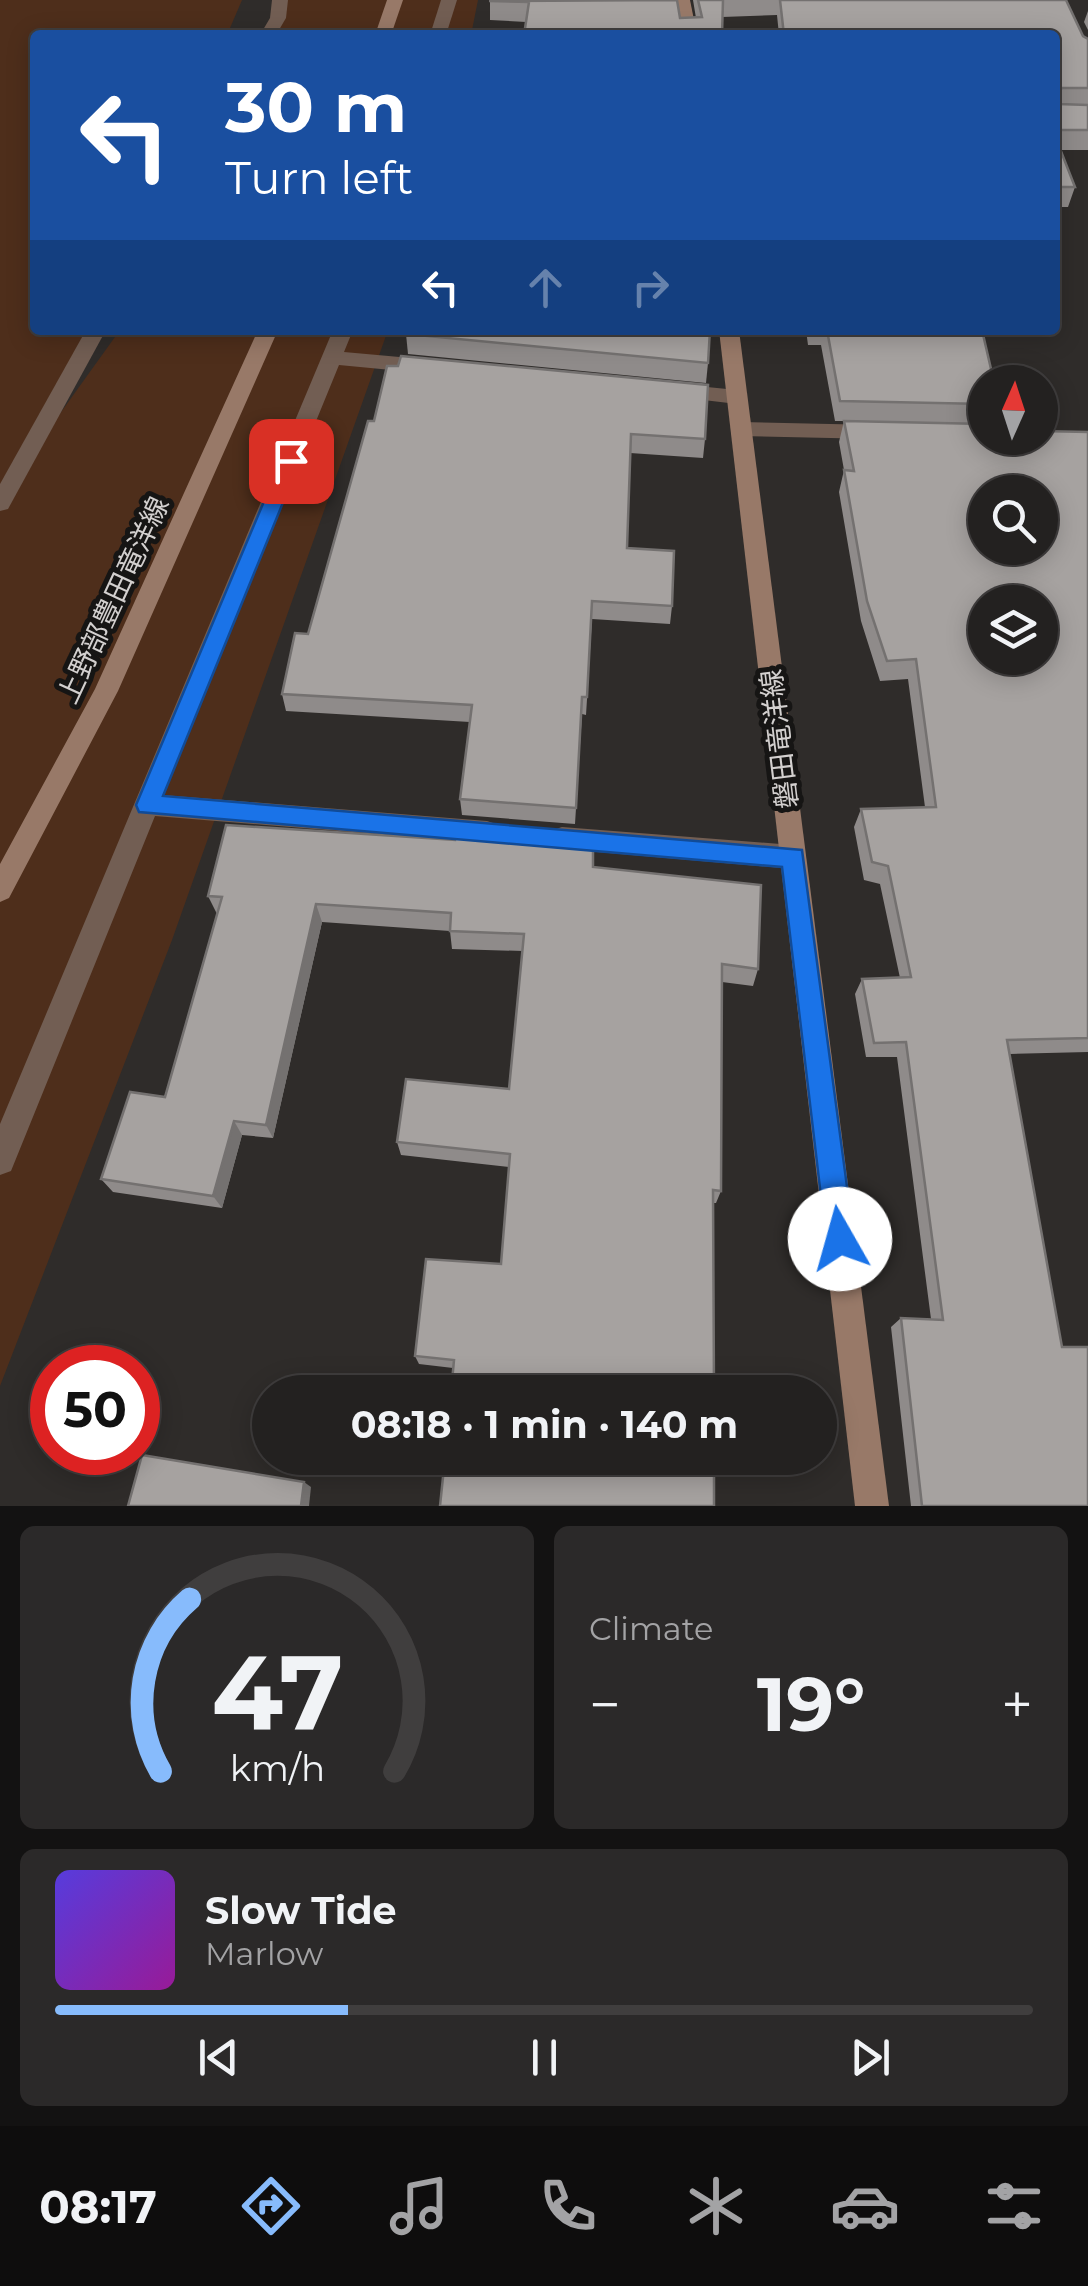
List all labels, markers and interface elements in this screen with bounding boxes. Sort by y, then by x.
text: 30 m [225,64,407,150]
icon: left [60,70,190,200]
text: Turn left [225,150,413,205]
icon: left [413,260,468,315]
icon: ahead [518,260,573,315]
icon: right [623,260,678,315]
north arrow [968,365,1058,455]
map controls [968,365,1058,675]
pin [249,419,334,504]
icon: arrive [264,434,319,489]
button: search [968,475,1058,565]
street label: 上野部豊田竜洋線 [50,491,176,709]
button: layers [968,585,1058,675]
street label: 磐田竜洋線 [754,667,804,811]
position arrow [788,1187,892,1291]
speed limit sign: 50 [30,1345,160,1475]
text: 08:18 · 1 min · 140 m [351,1401,738,1448]
text: Climate [589,1609,713,1648]
text: 47 [211,1628,343,1755]
text: 19° [757,1658,865,1750]
text: − [589,1671,621,1738]
text: + [1001,1671,1033,1738]
text: km/h [229,1746,325,1790]
text: Slow Tide [205,1887,397,1934]
text: Marlow [205,1934,323,1973]
icon: previous [191,2030,246,2085]
icon: pause [517,2030,572,2085]
icon: next [843,2030,898,2085]
icon: directions [236,2171,306,2241]
icon: music [384,2171,454,2241]
icon: phone [533,2171,603,2241]
icon: climate [681,2171,751,2241]
icon: car [830,2171,900,2241]
icon: filters [979,2171,1049,2241]
text: 08:17 [39,2179,157,2234]

